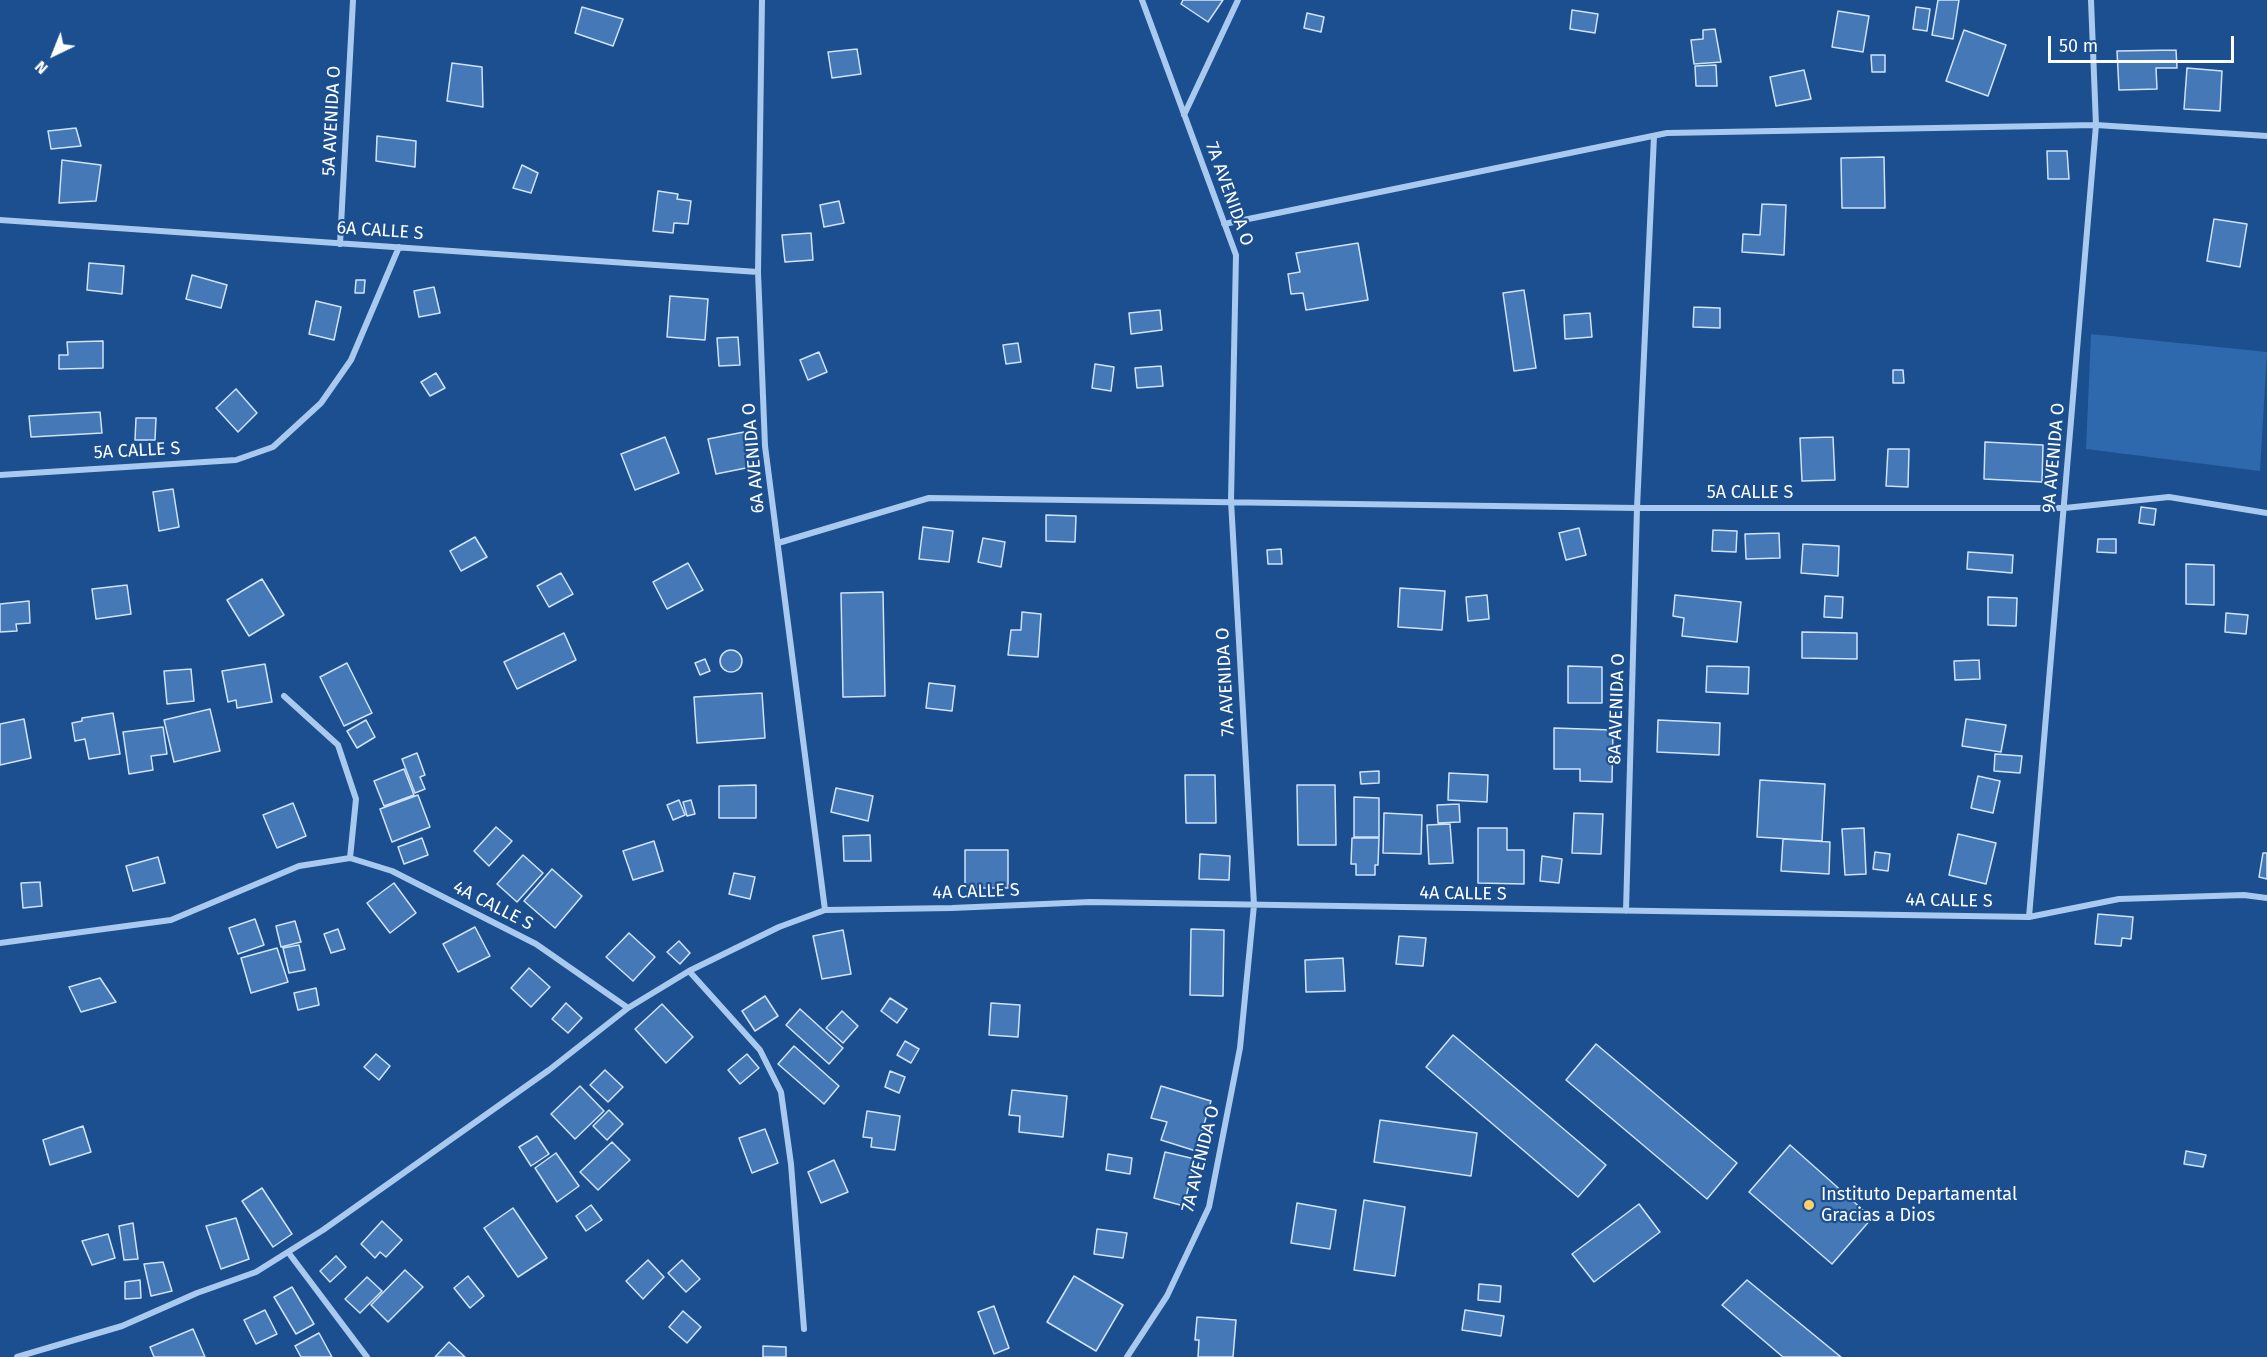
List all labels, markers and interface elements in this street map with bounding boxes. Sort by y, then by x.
north arrow [24,24,84,84]
scale bar [2051,24,2237,62]
text: 50 m [2059,35,2098,57]
text: N [31,57,52,78]
street label: 5A AVENIDA O [318,65,346,177]
street label: 7A AVENIDA O [1200,139,1258,249]
street label: 6A CALLE S [336,217,424,245]
street label: 6A AVENIDA O [738,402,770,514]
street label: 9A AVENIDA O [2038,402,2070,514]
street label: 5A CALLE S [93,438,181,464]
street label: 5A CALLE S [1707,482,1793,504]
street label: 7A AVENIDA O [1212,627,1240,737]
street label: 8A AVENIDA O [1604,653,1630,765]
street label: 4A CALLE S [449,877,537,935]
street label: 4A CALLE S [932,880,1020,904]
street label: 4A CALLE S [1419,882,1507,906]
street label: 4A CALLE S [1905,889,1993,913]
street label: 7A AVENIDA O [1177,1104,1225,1214]
place label: Instituto Departamental Gracias a Dios [1821,1184,2017,1226]
marker: Instituto Departamental Gracias a Dios [1802,1198,1816,1212]

